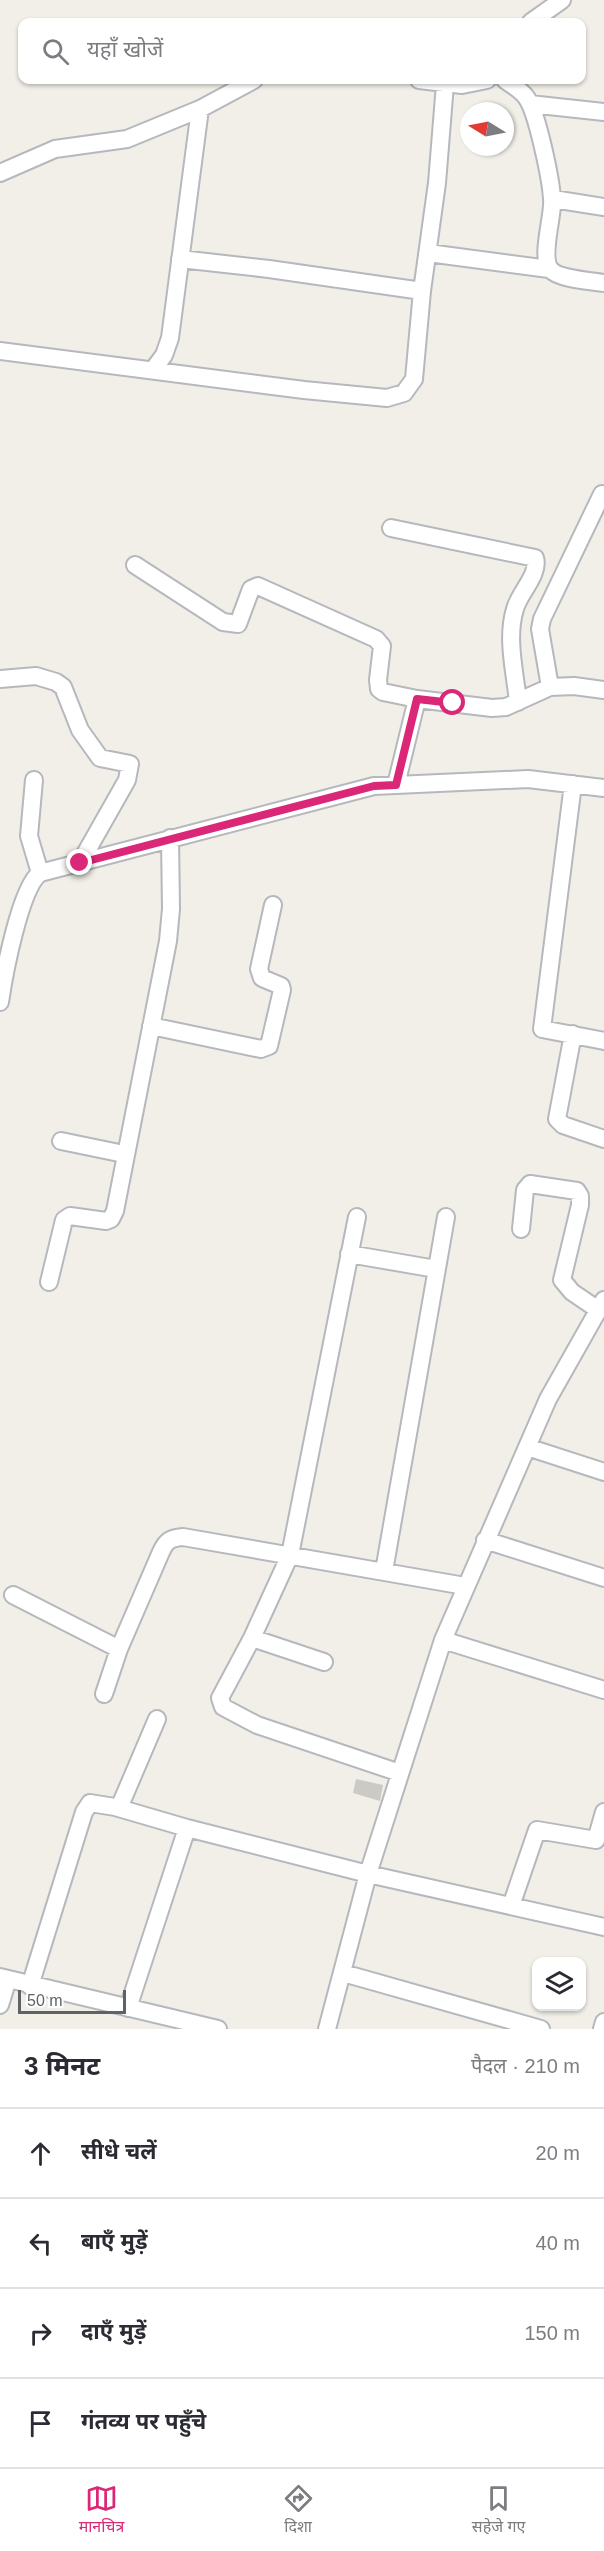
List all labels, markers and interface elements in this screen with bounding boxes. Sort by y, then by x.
search box [18,18,586,84]
icon: search [39,35,72,68]
text: यहाँ खोजें [87,37,163,62]
north arrow [460,102,514,156]
route start [439,689,465,715]
route end [66,849,92,875]
map controls [532,1957,586,2011]
button: layers [532,1957,586,2011]
scale bar [18,1987,126,2014]
text: 50 m [27,1992,63,2009]
text: 3 मिनट [24,2051,100,2081]
text: पैदल · 210 m [471,2055,580,2077]
icon: ahead [24,2137,57,2170]
text: सीधे चलें [81,2139,156,2164]
text: 20 m [536,2142,580,2164]
icon: left [24,2227,57,2260]
text: बाएँ मुड़ें [81,2229,147,2254]
text: 40 m [536,2232,580,2254]
icon: right [24,2317,57,2350]
text: दाएँ मुड़ें [81,2319,146,2344]
text: 150 m [524,2322,580,2344]
icon: arrive [24,2407,57,2440]
text: गंतव्य पर पहुँचे [81,2409,206,2434]
tab: मानचित्र [79,2482,124,2539]
tab: दिशा [282,2482,315,2539]
tab: सहेजे गए [472,2482,525,2539]

